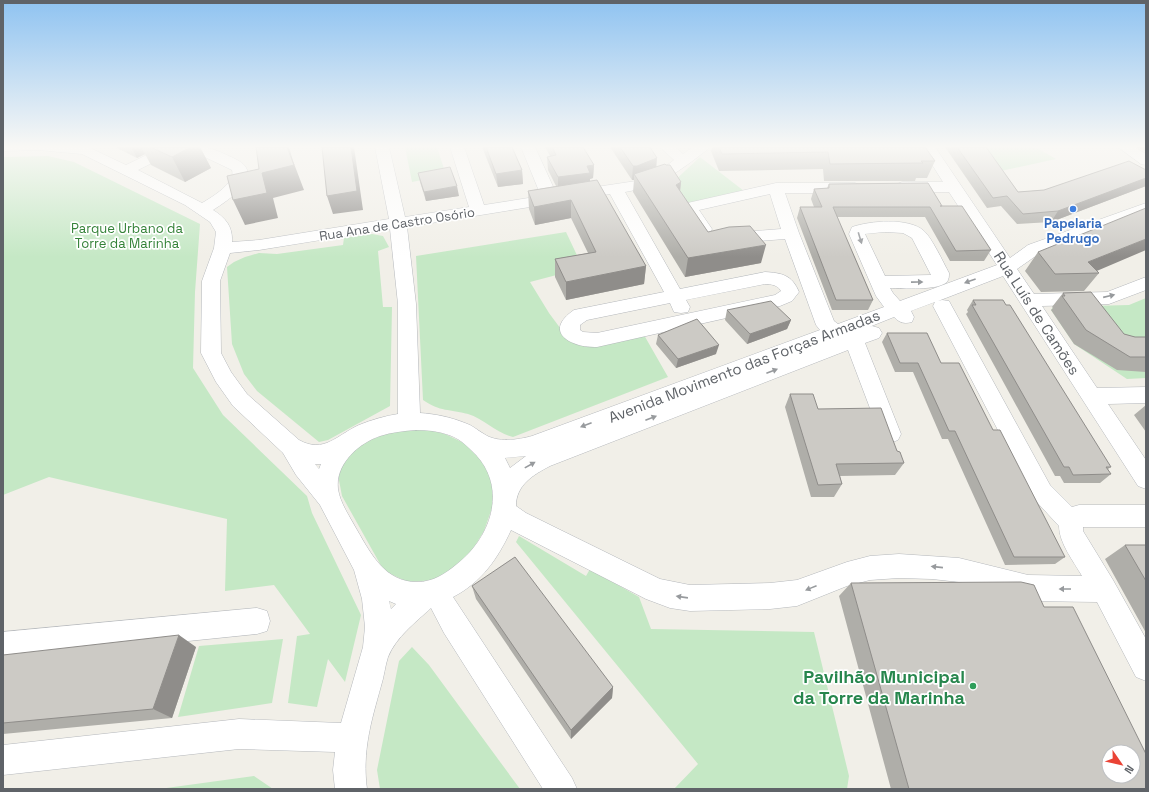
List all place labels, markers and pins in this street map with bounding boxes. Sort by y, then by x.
marker: Papelaria Pedrugo [1068,204,1078,214]
place label: Papelaria Pedrugo [1044,215,1103,247]
place label: Pavilhão Municipal da Torre da Marinha [793,665,966,709]
marker: Pavilhão Municipal da Torre da Marinha [968,681,978,691]

